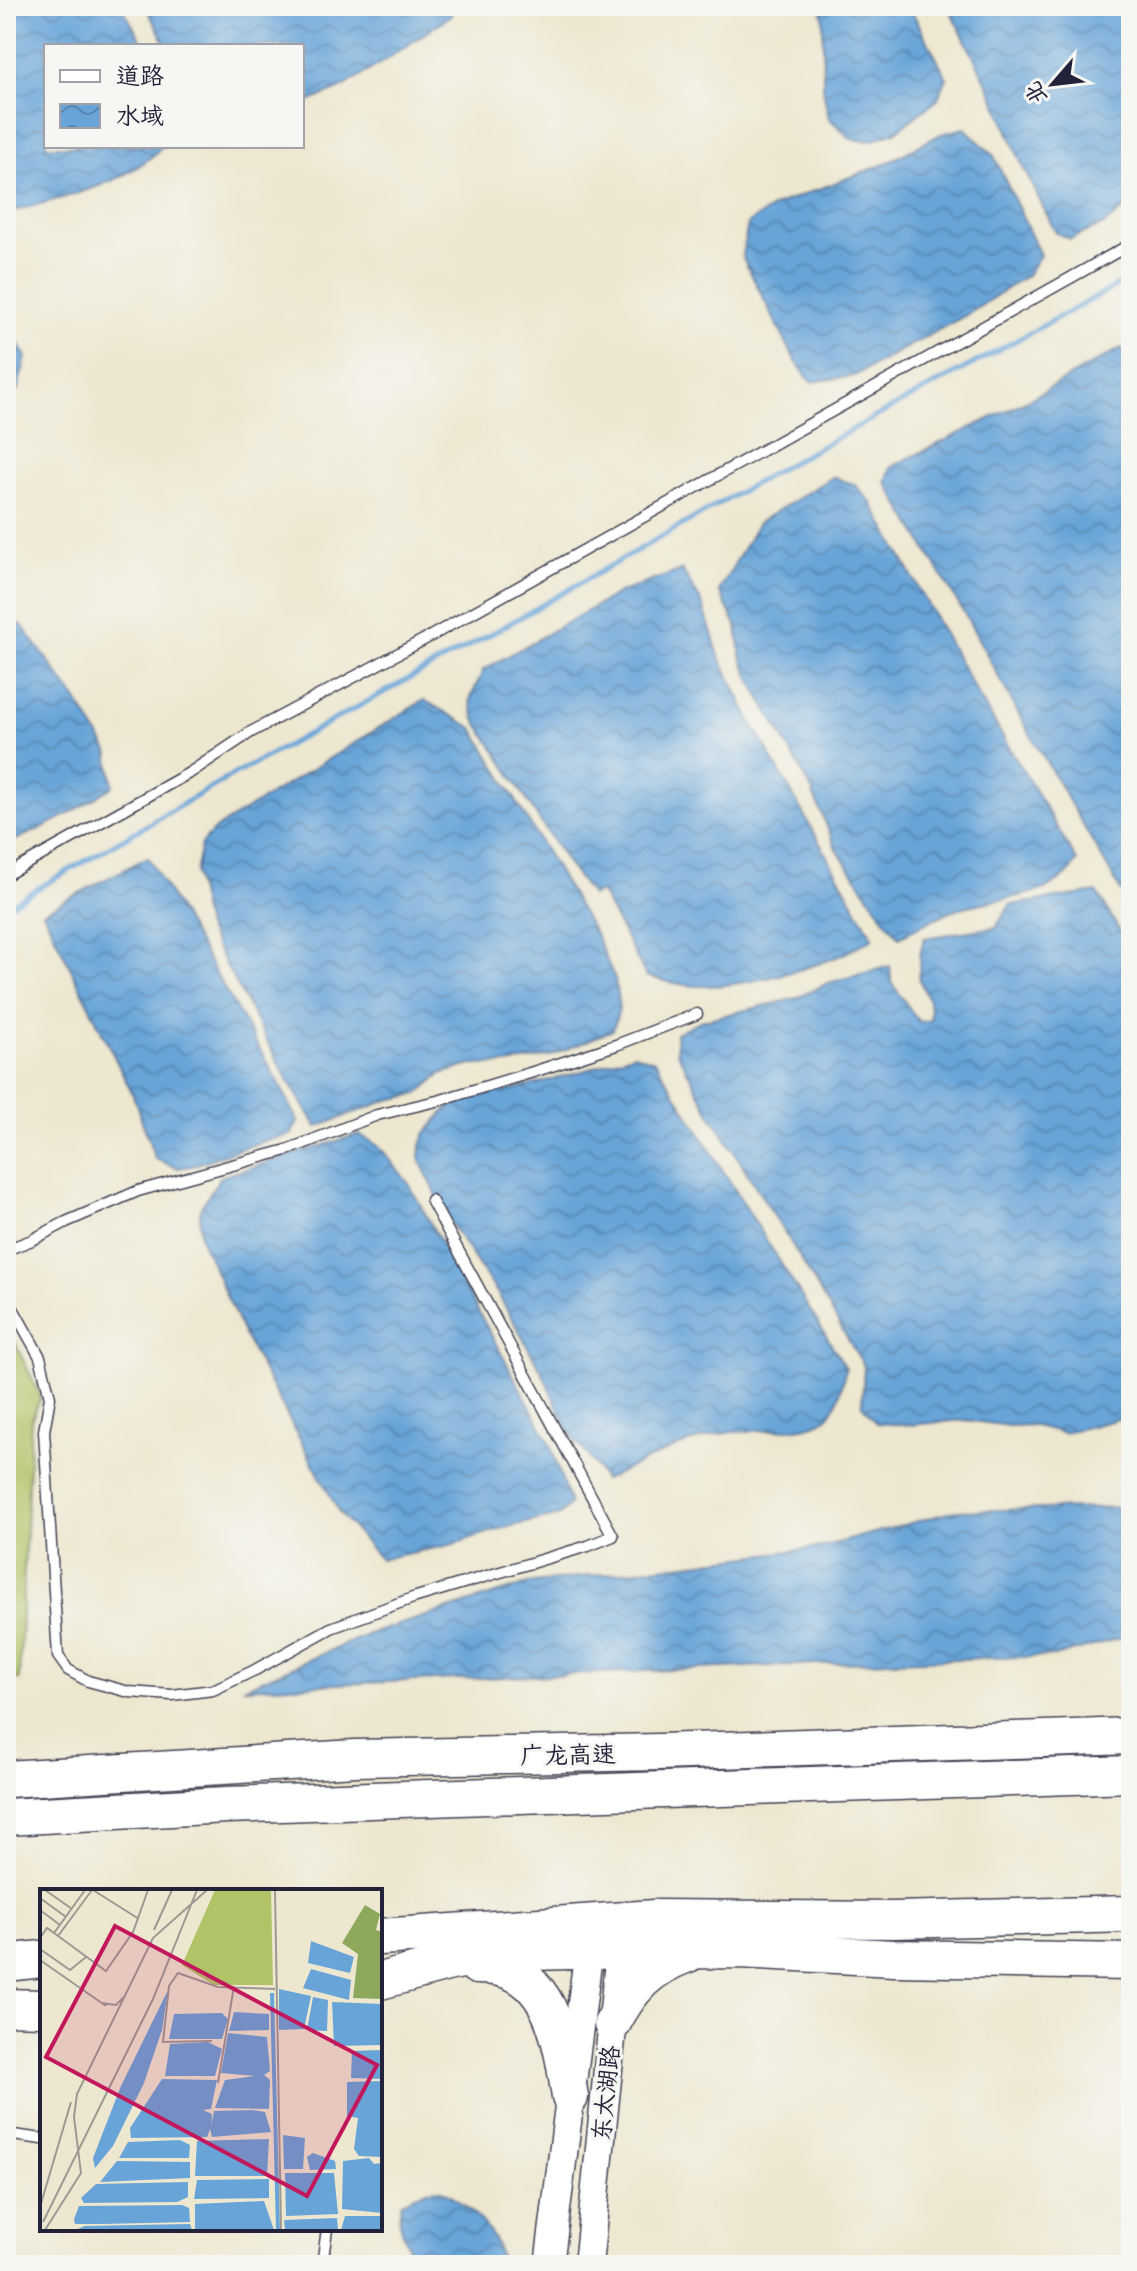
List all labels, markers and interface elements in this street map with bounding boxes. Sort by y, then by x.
legend [44,44,304,148]
north arrow [1013,44,1093,124]
text: 道路 [116,60,164,90]
text: 北 [1018,77,1053,110]
text: 水域 [116,100,164,130]
street label: 广龙高速 [520,1738,616,1770]
inset map [40,1889,382,2231]
street label: 东太湖路 [585,2044,625,2142]

